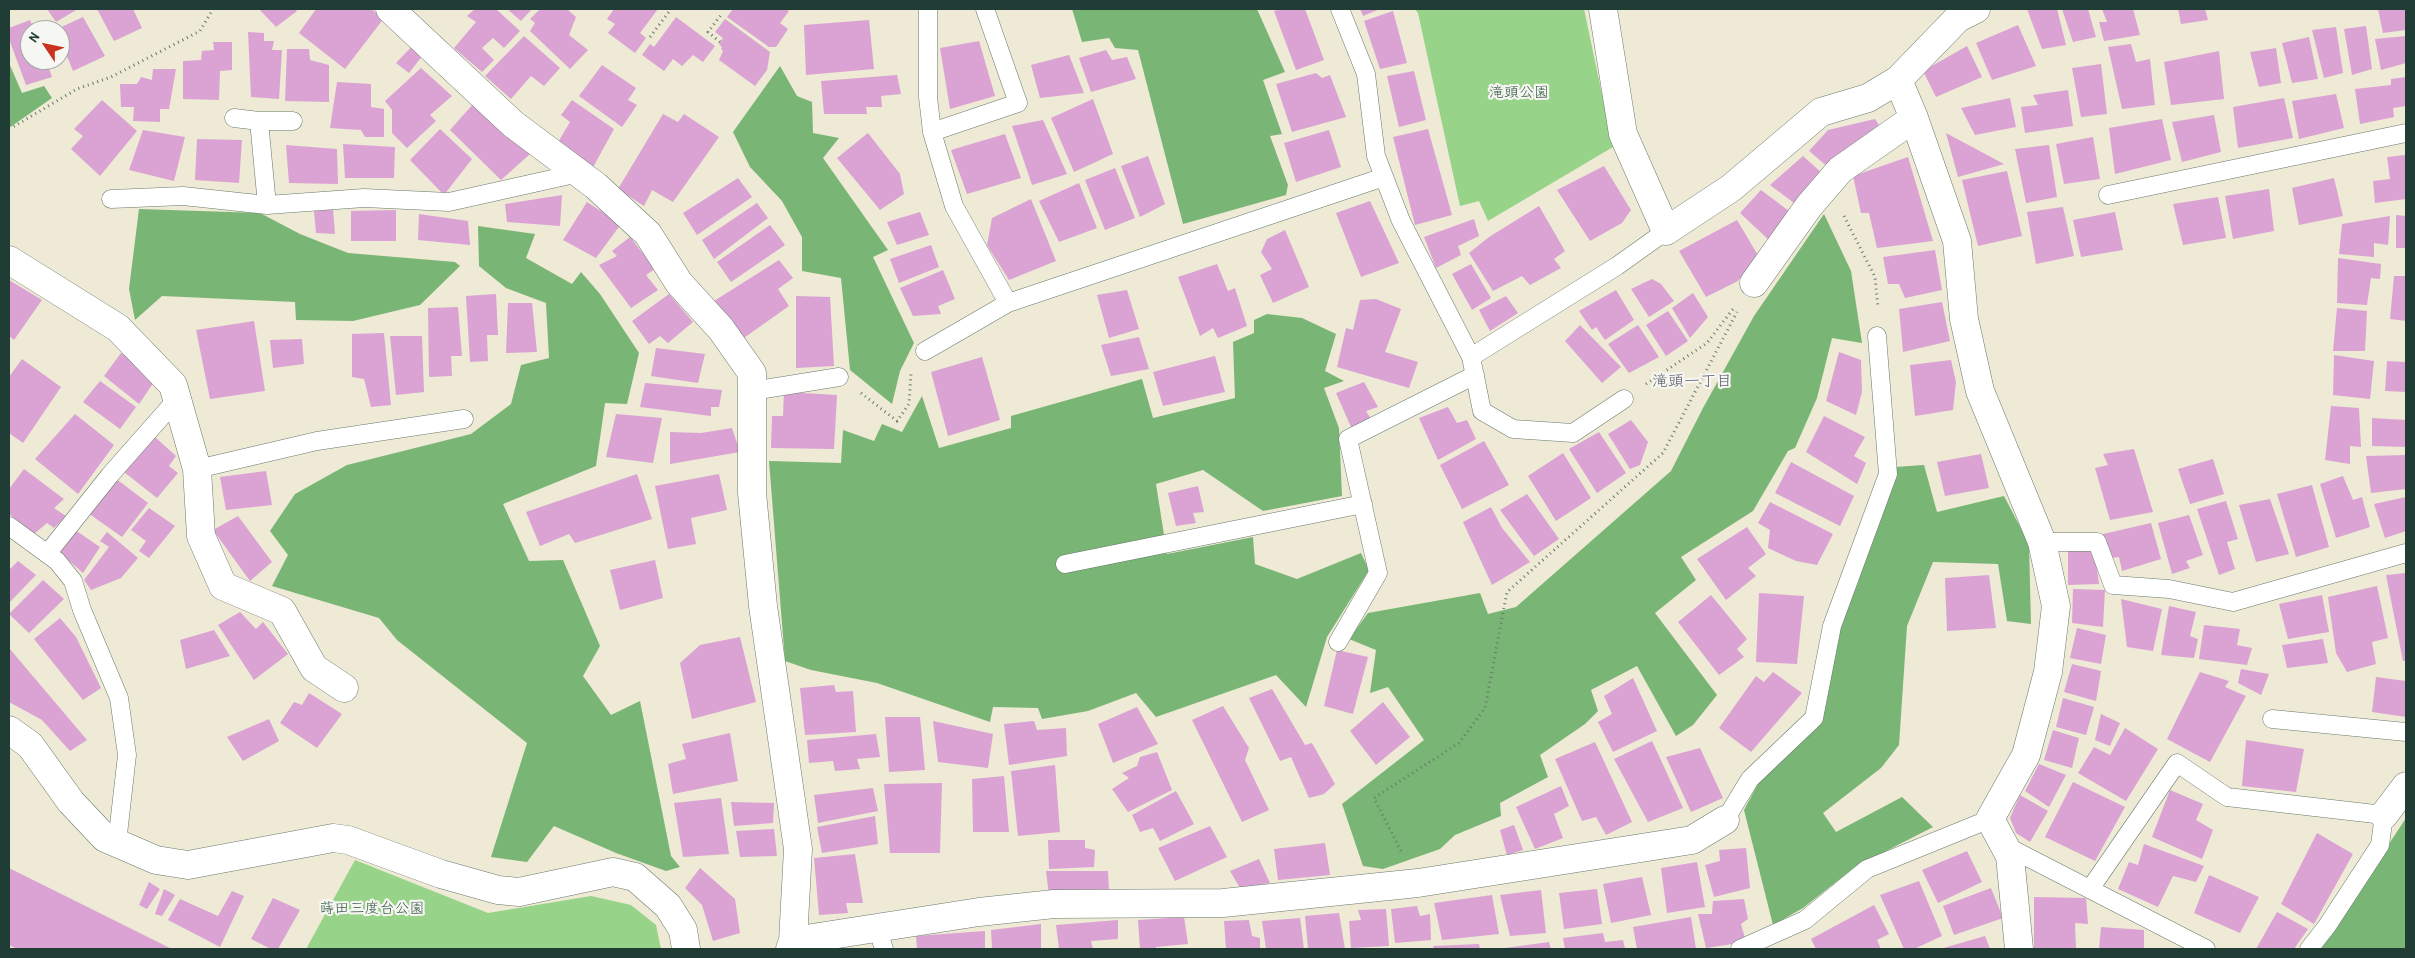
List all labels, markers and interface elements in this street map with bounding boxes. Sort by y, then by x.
north arrow [20,20,70,70]
text: N [23,28,43,45]
park label: 滝頭公園 [1489,84,1549,102]
district label: 滝頭一丁目 [1652,372,1732,392]
park label: 蒔田三度台公園 [320,900,424,918]

